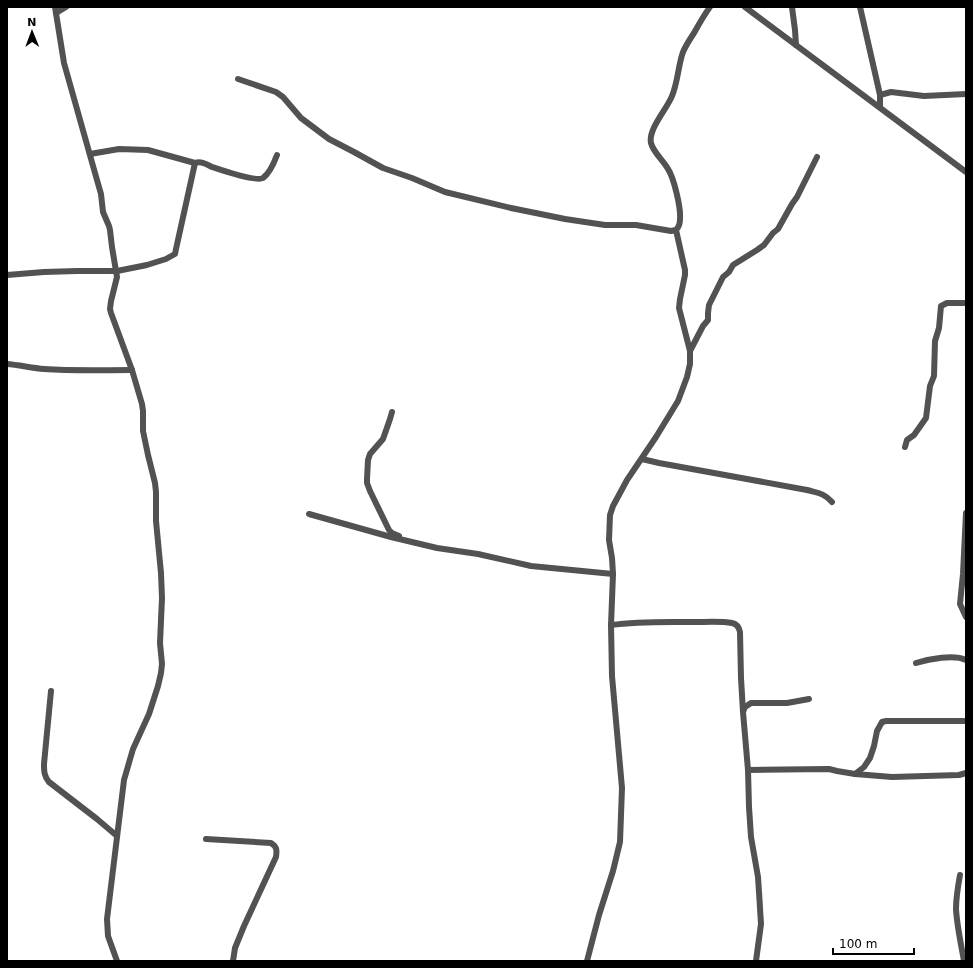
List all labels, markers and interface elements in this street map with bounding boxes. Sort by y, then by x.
north arrow [12,12,52,52]
text: N [27,16,37,29]
scale bar [833,930,914,956]
text: 100 m [839,937,877,951]

